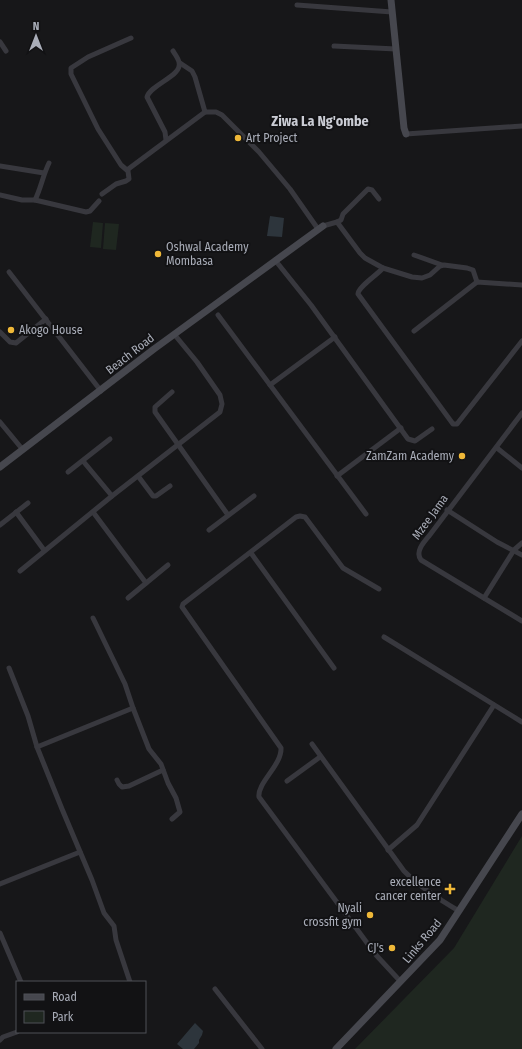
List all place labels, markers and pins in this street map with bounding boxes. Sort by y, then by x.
place label: Art Project [246,131,298,145]
marker: Art Project [233,133,243,143]
place label: Oshwal Academy Mombasa [166,240,249,268]
marker: Oshwal Academy Mombasa [153,249,163,259]
place label: Akogo House [19,323,83,337]
marker: Akogo House [6,325,16,335]
place label: ZamZam Academy [366,449,455,463]
marker: ZamZam Academy [457,451,467,461]
place label: excellence cancer center [375,875,442,903]
marker: excellence cancer center [444,883,456,895]
place label: Nyali crossfit gym [303,901,362,929]
marker: Nyali crossfit gym [365,910,375,920]
place label: CJ's [367,941,384,955]
marker: CJ's [387,943,397,953]

